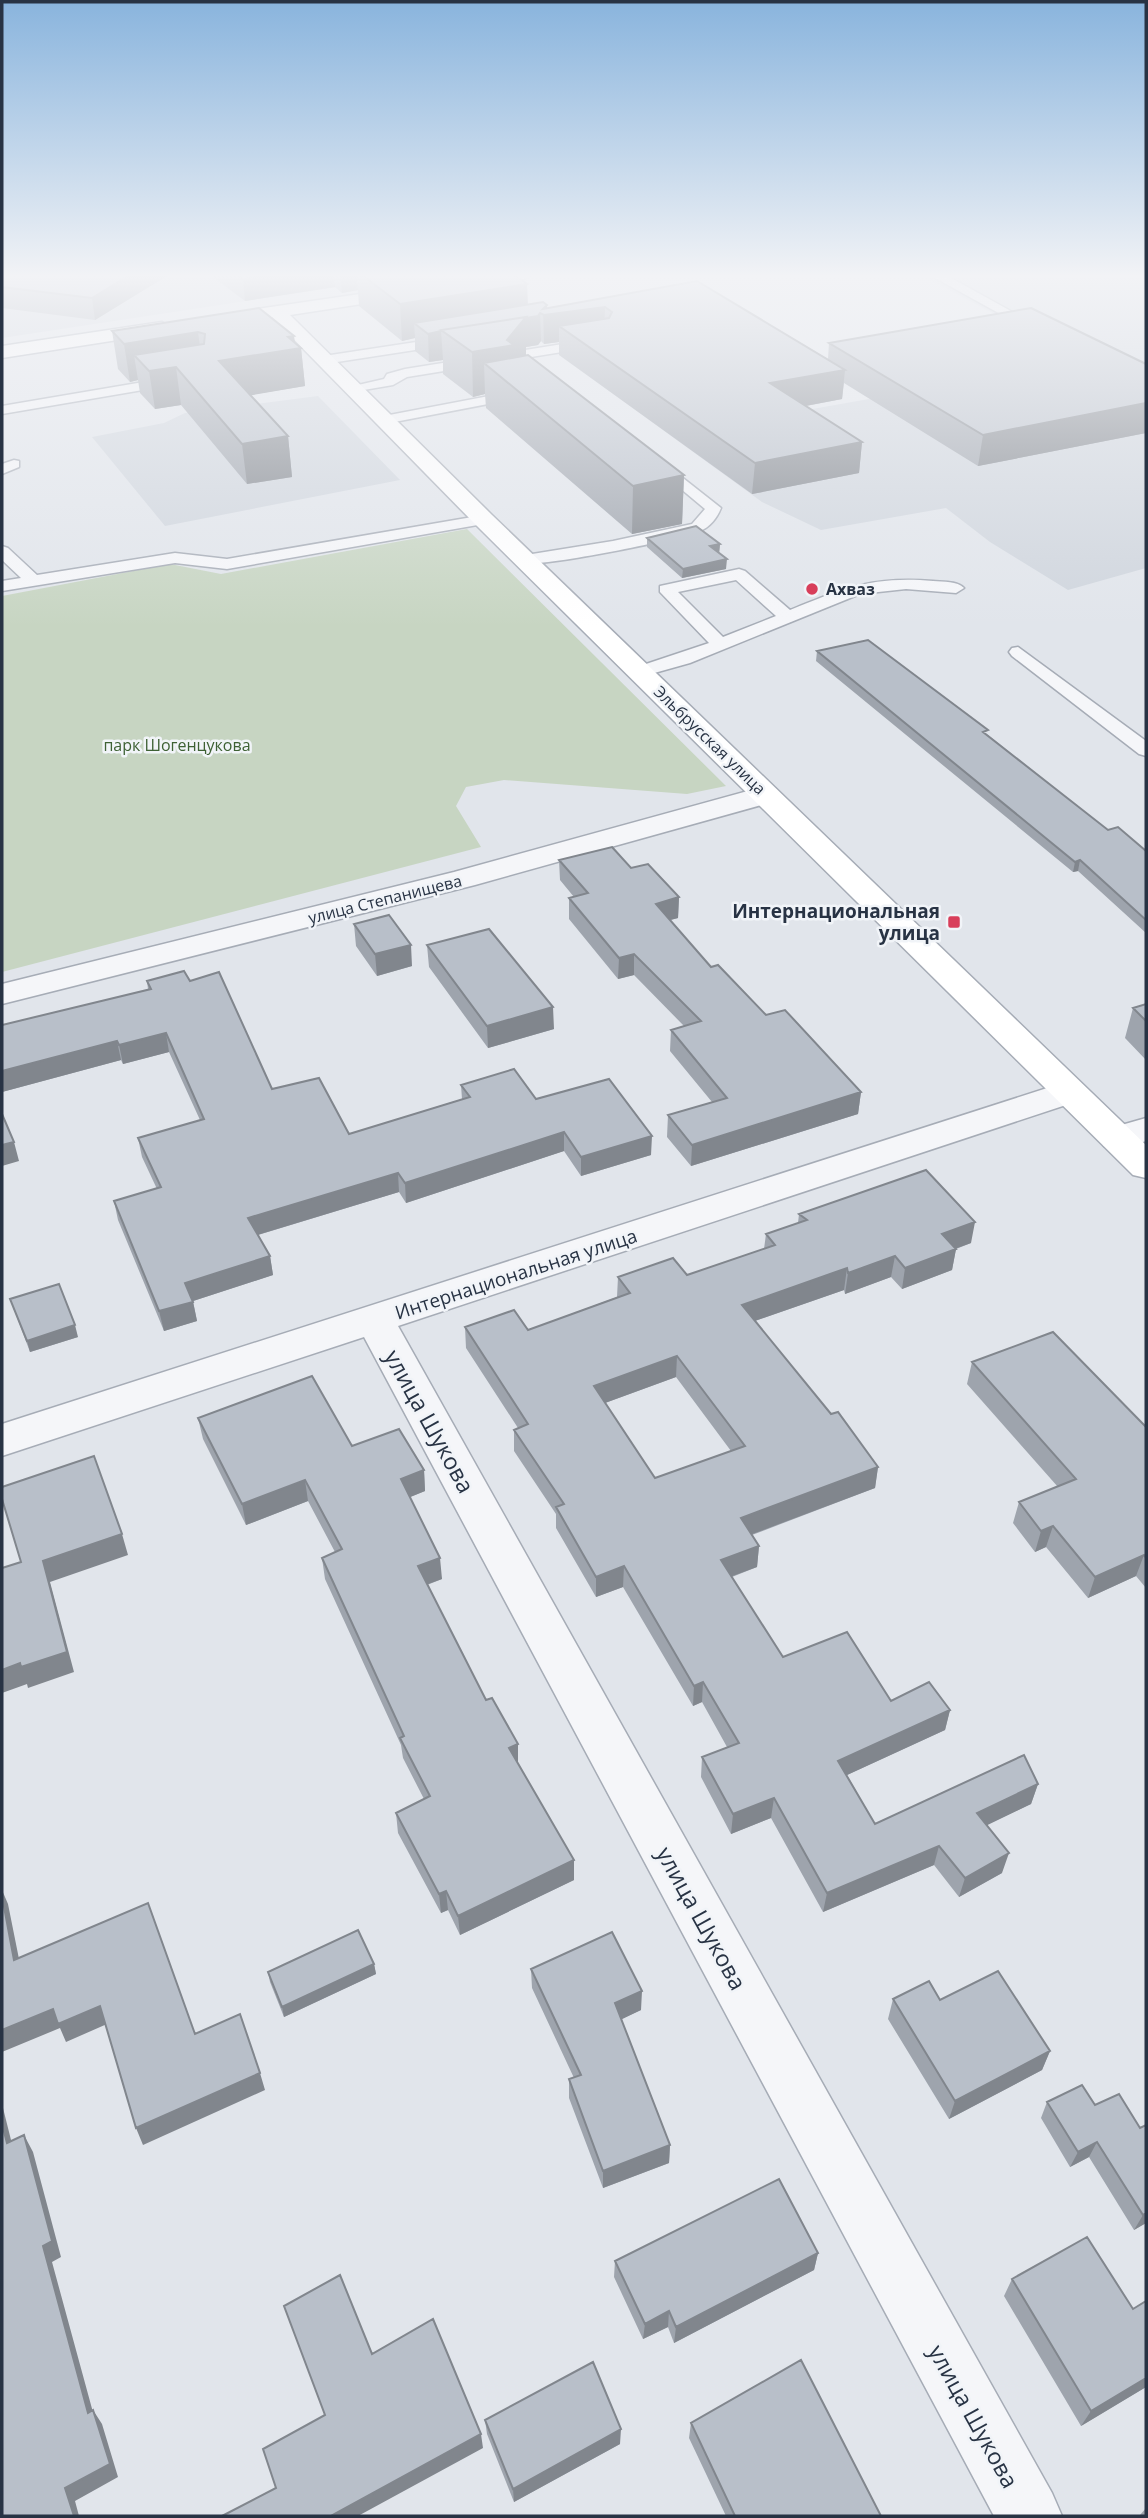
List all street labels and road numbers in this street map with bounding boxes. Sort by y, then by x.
street label: Эльбрусская улица [649,681,771,799]
street label: улица Степанищева [306,869,464,929]
street label: Интернациональная улица [392,1222,640,1326]
street label: улица Шукова [377,1344,483,1498]
street label: улица Шукова [649,1841,755,1995]
street label: улица Шукова [921,2339,1027,2493]

